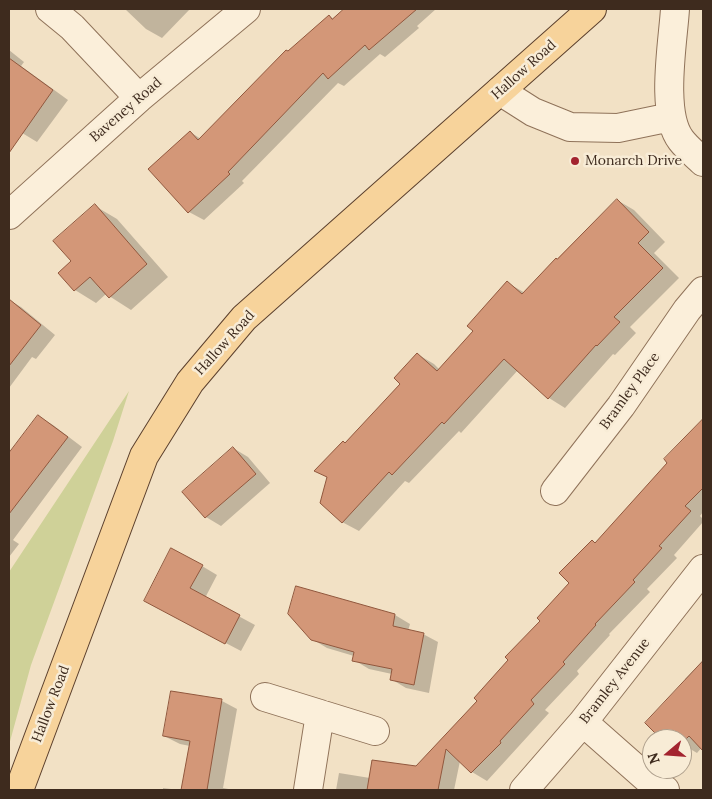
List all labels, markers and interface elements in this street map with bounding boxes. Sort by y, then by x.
street label: Hallow Road [488,37,560,103]
street label: Baveney Road [87,74,165,146]
place label: Monarch Drive [585,153,682,169]
marker: Monarch Drive [569,155,581,167]
street label: Hallow Road [192,307,258,379]
street label: Bramley Place [596,349,664,433]
street label: Bramley Avenue [576,635,654,727]
street label: Hallow Road [29,663,73,745]
north arrow [642,729,692,779]
text: N [643,750,664,766]

